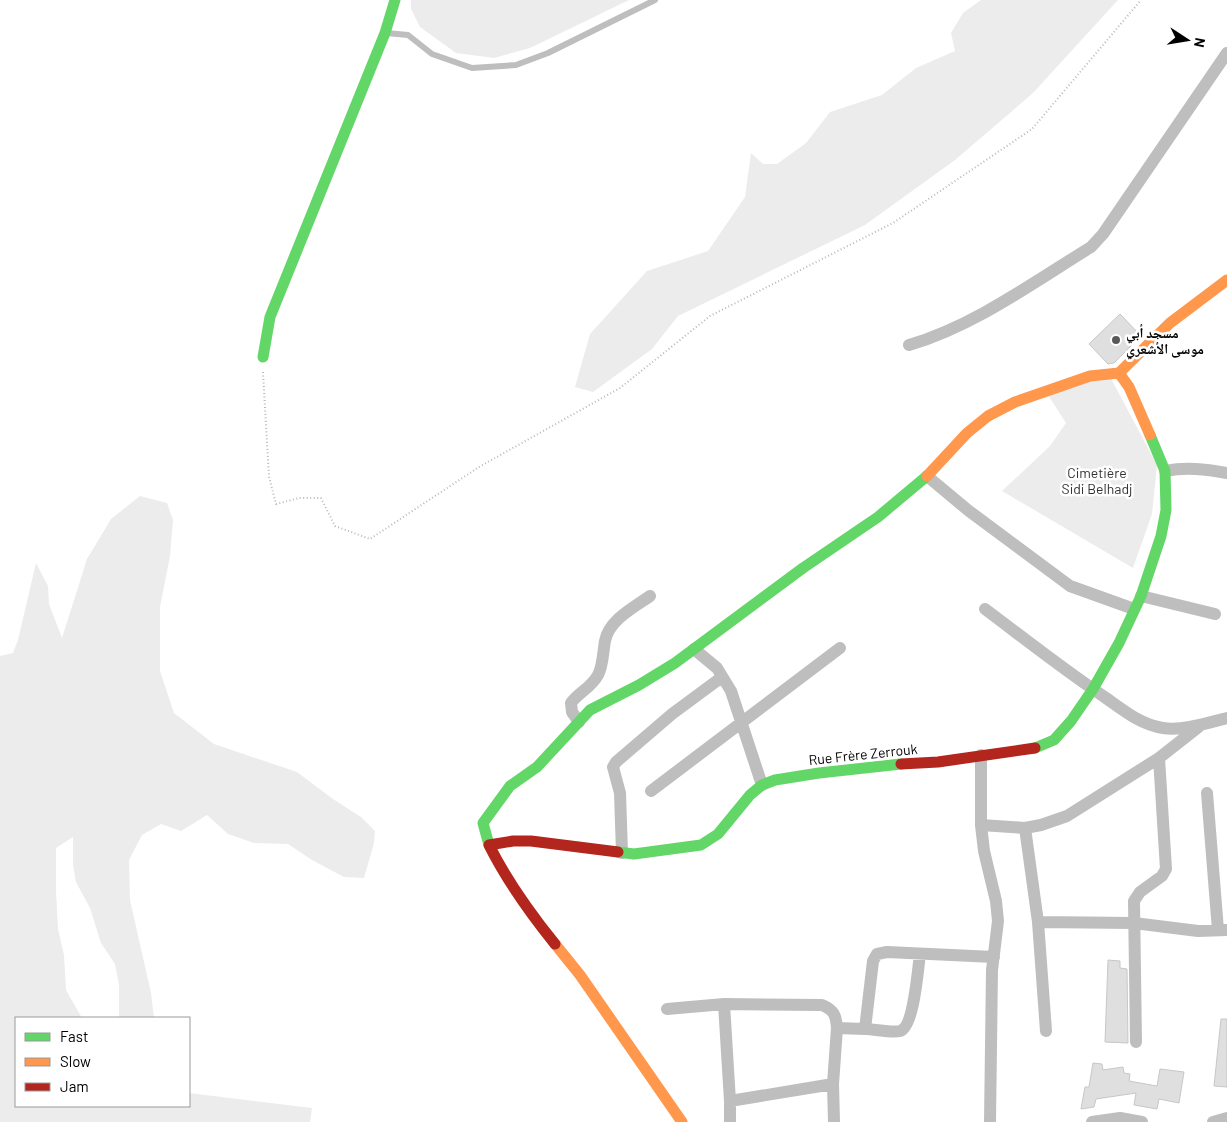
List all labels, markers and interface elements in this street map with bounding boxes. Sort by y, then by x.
north arrow [1162,15,1212,65]
text: N [1191,36,1209,49]
place label: مسجد أبي موسى الأشعري [1126,324,1204,360]
marker: مسجد أبي موسى الأشعري [1110,334,1122,346]
park label: Cimetière Sidi Belhadj [1061,464,1133,497]
street label: Rue Frère Zerrouk [808,740,918,768]
legend [15,1017,190,1107]
text: Fast [60,1027,88,1045]
text: Slow [60,1052,91,1070]
text: Jam [60,1077,89,1095]

